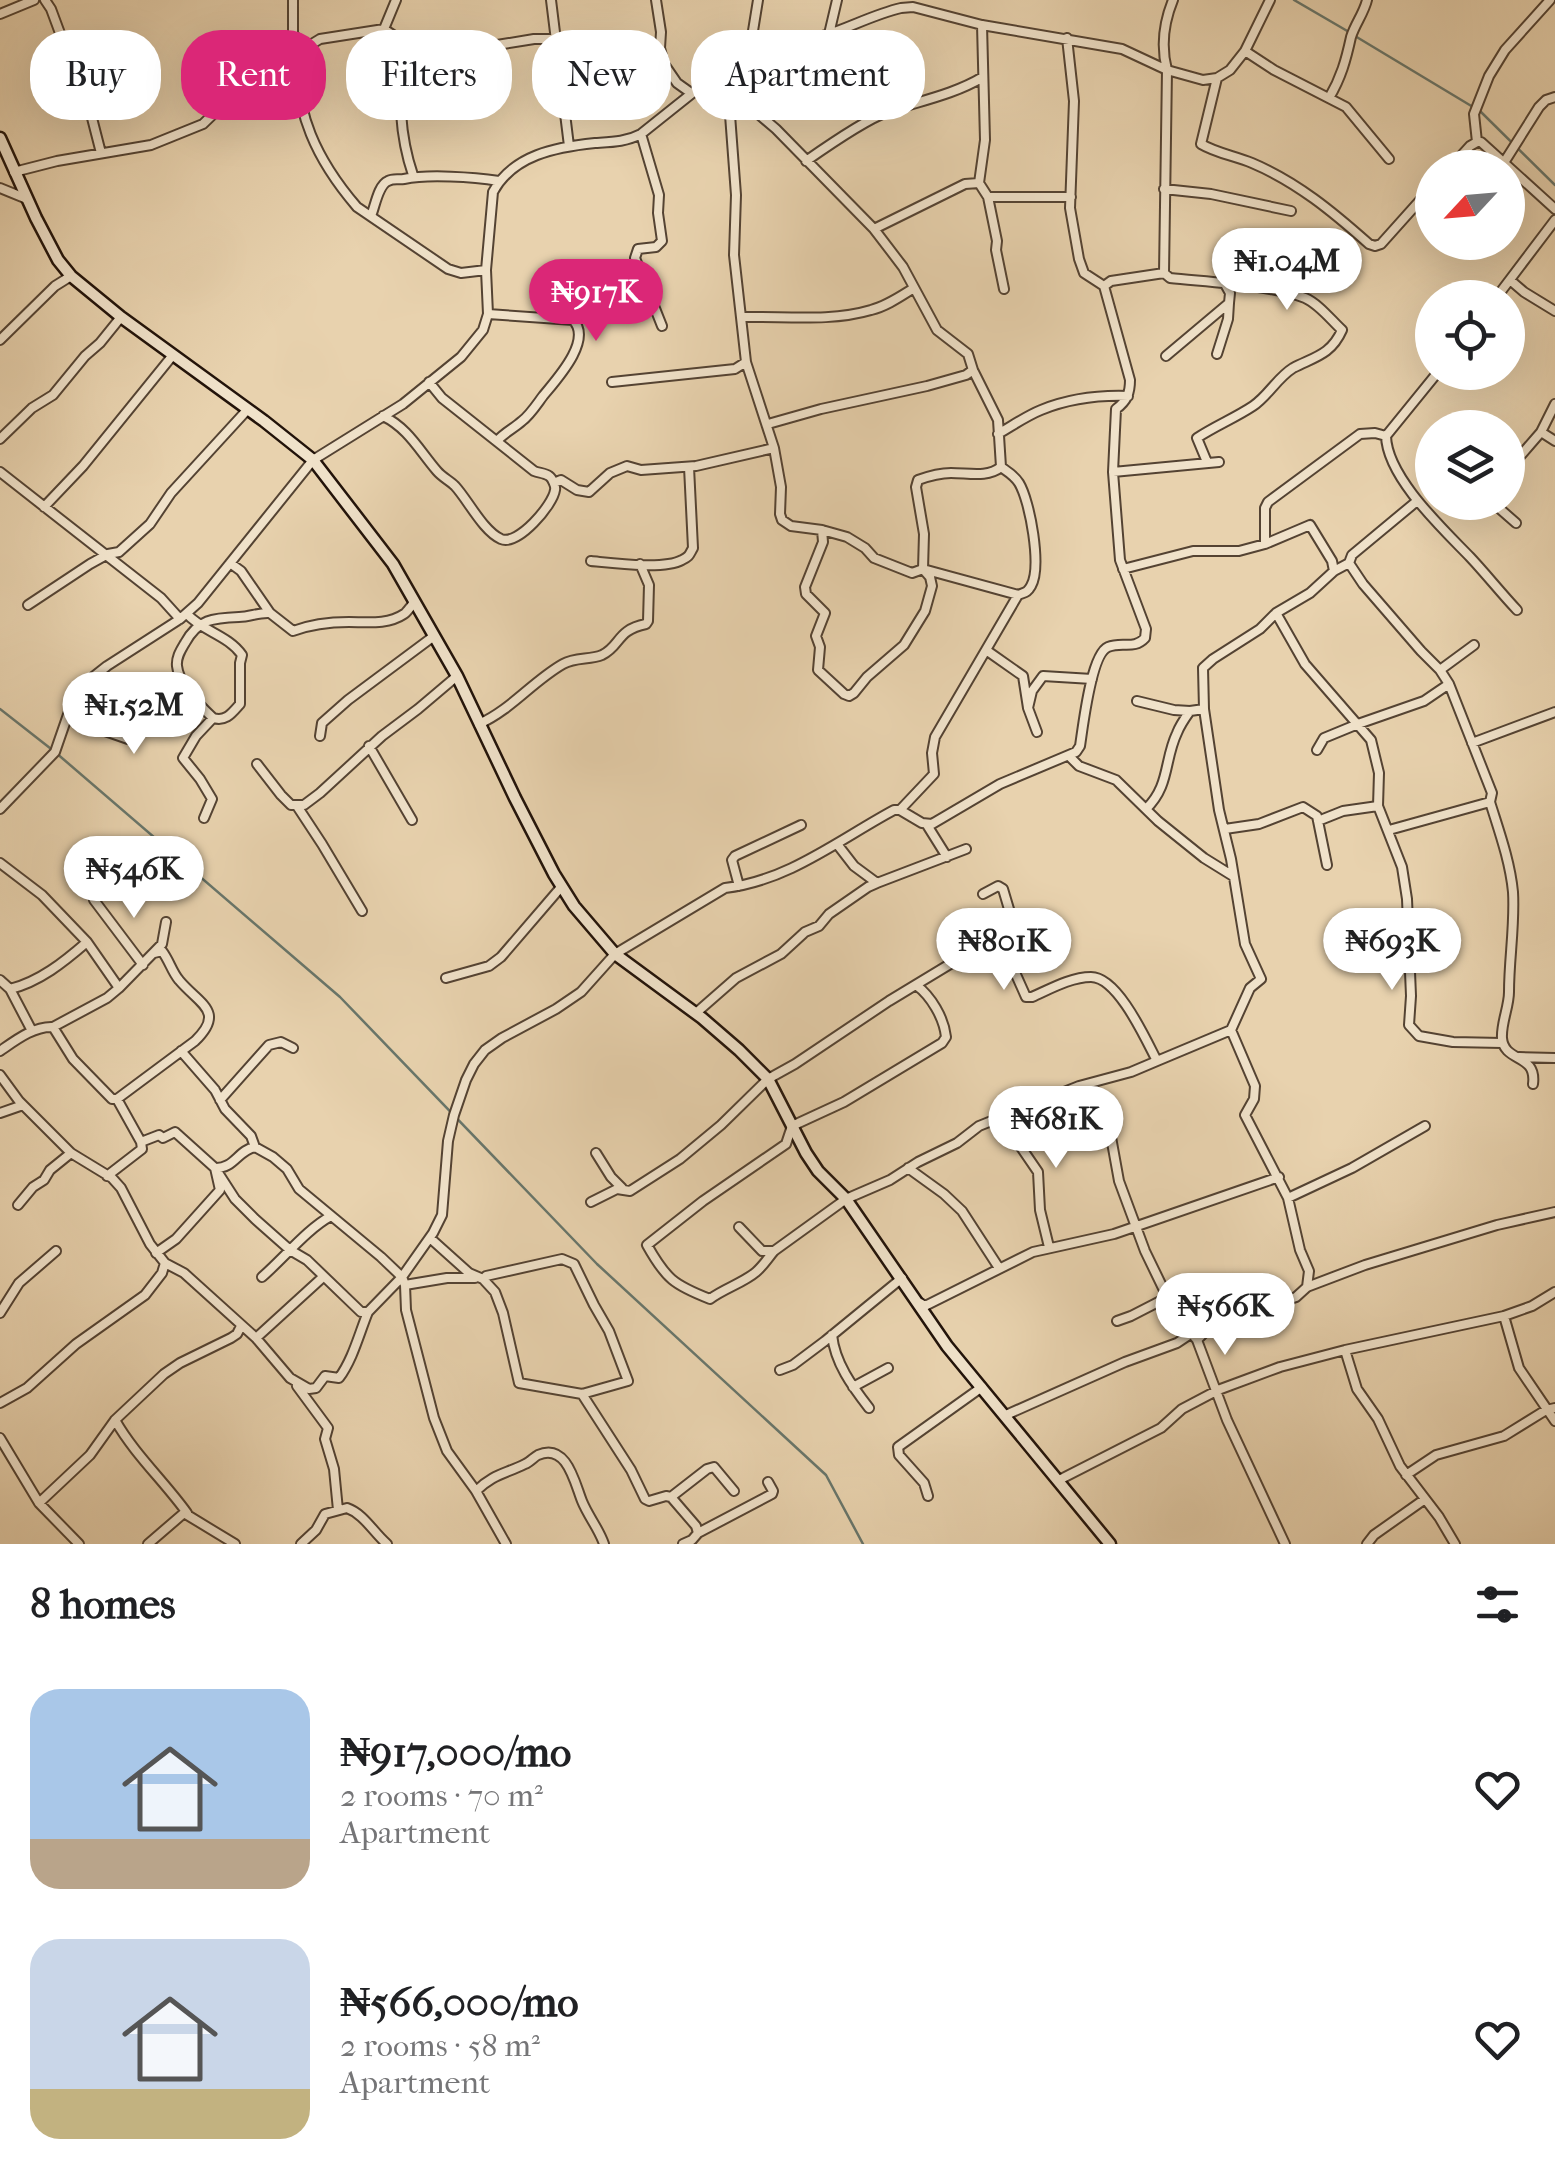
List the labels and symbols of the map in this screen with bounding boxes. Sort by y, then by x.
north arrow [1415,150,1525,260]
pin: ₦1.04M [1206,228,1368,313]
pin: ₦917K [526,259,666,344]
pin: ₦1.52M [53,672,215,757]
pin: ₦546K [64,836,204,921]
pin: ₦801K [934,908,1074,993]
pin: ₦693K [1322,908,1462,993]
pin: ₦681K [986,1086,1126,1171]
pin: ₦566K [1155,1273,1295,1358]

